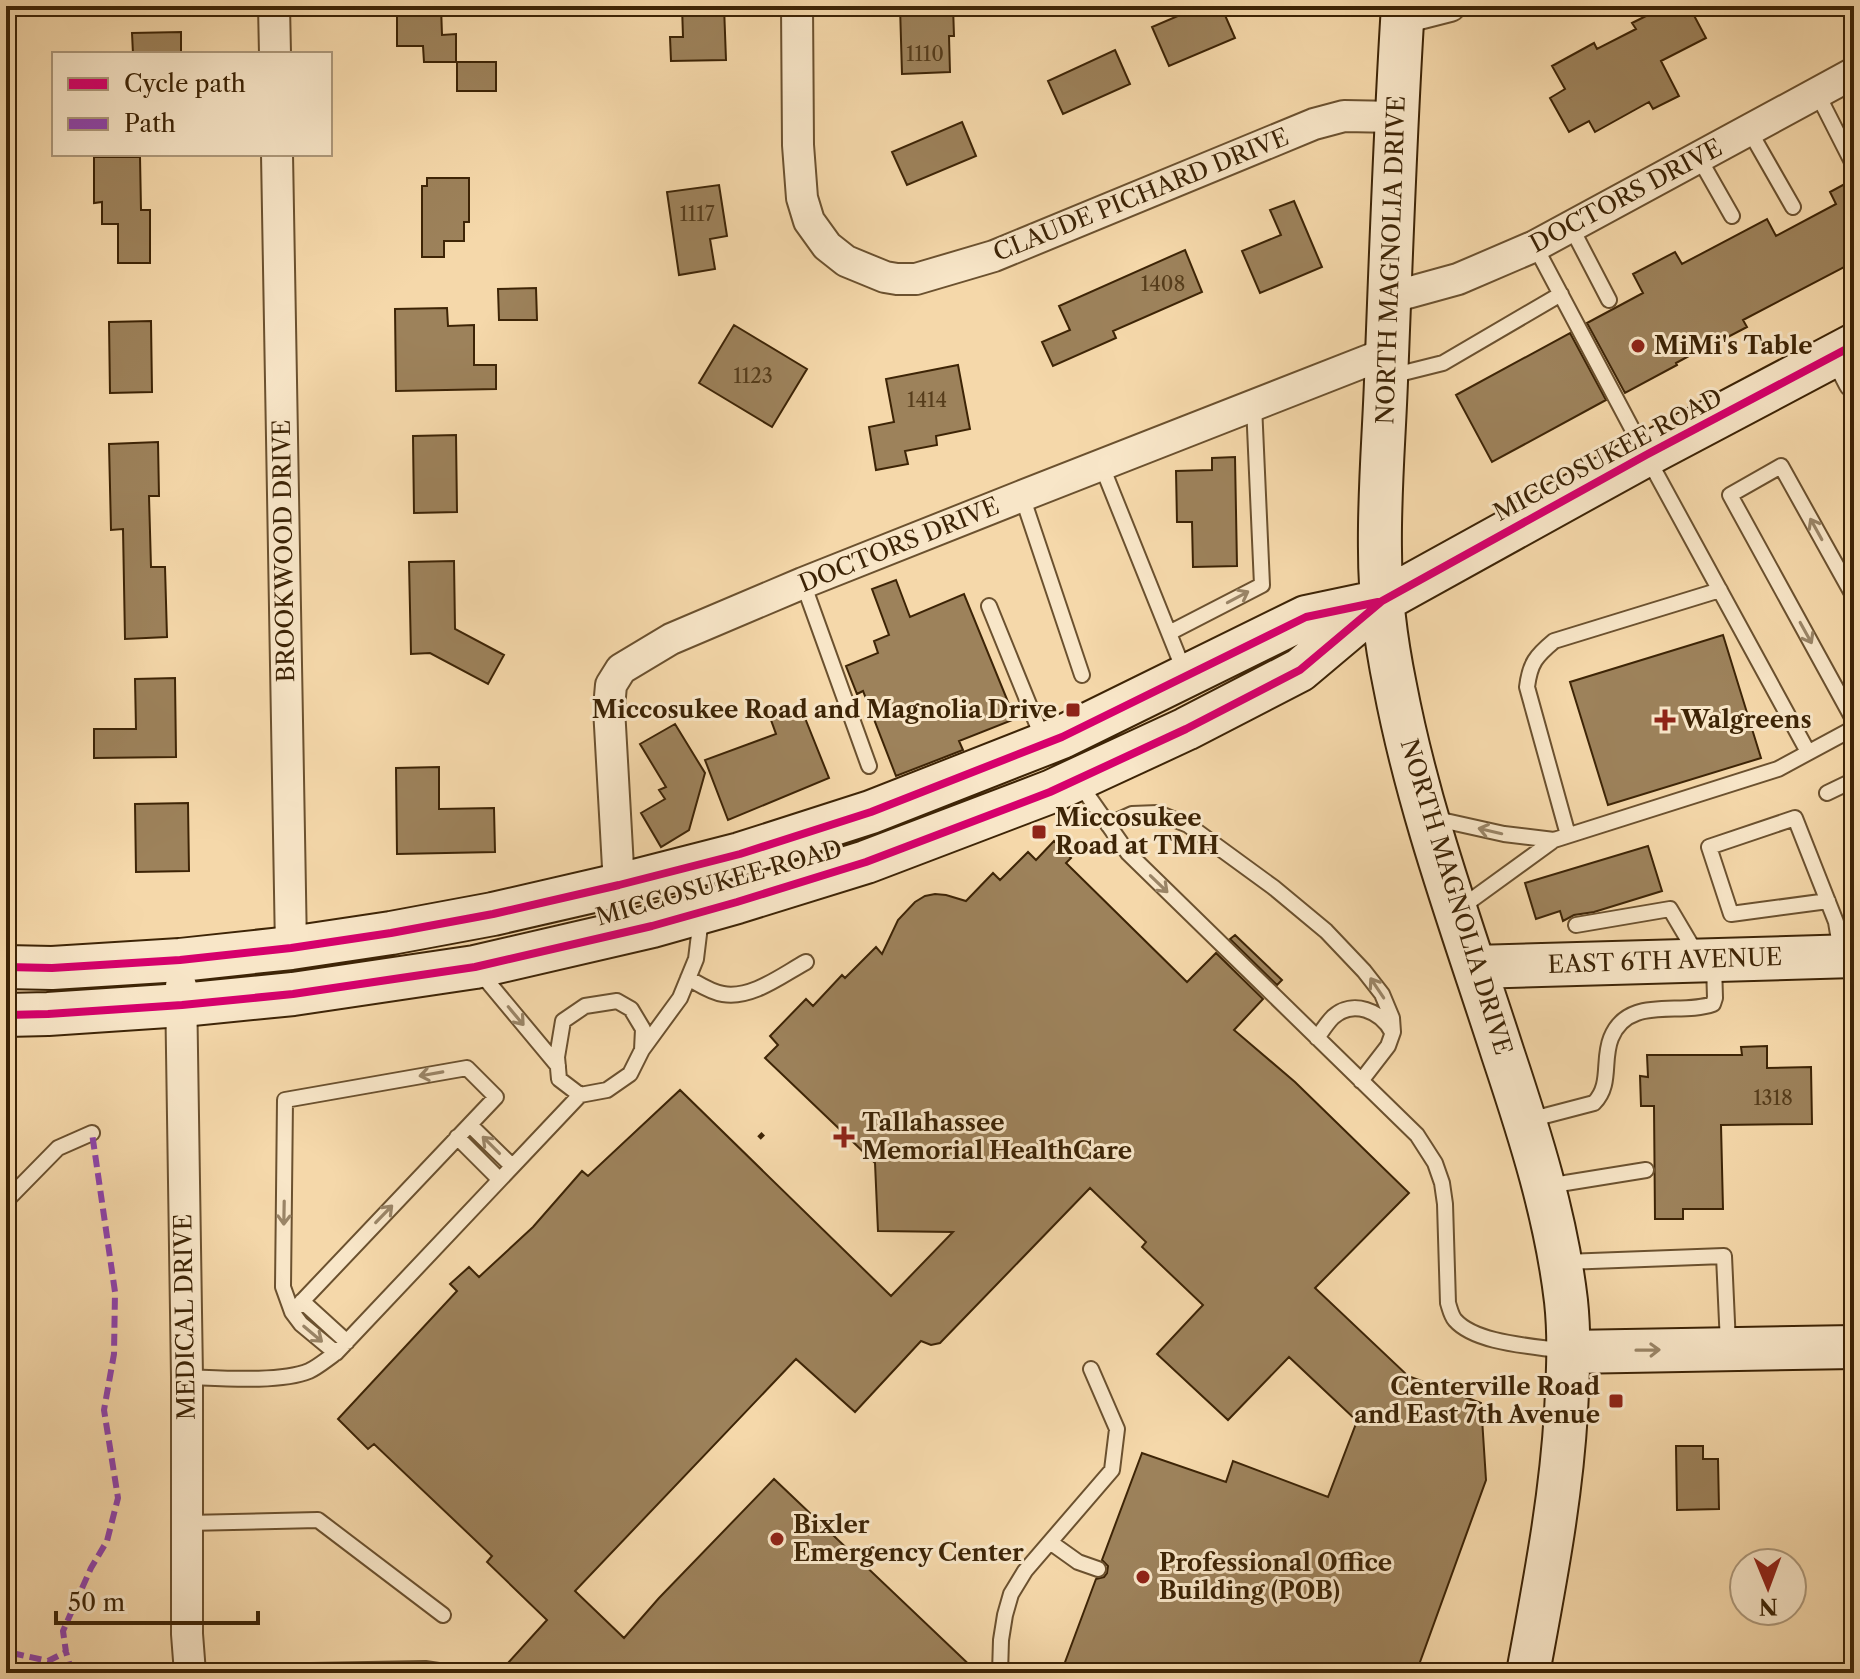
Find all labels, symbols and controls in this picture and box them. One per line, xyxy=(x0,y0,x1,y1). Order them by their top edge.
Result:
house number: 1110 xyxy=(906,42,944,66)
legend xyxy=(52,52,332,156)
text: Cycle path xyxy=(124,69,246,98)
street label: NORTH MAGNOLIA DRIVE xyxy=(1370,95,1411,425)
text: Path xyxy=(124,109,176,138)
street label: CLAUDE PICHARD DRIVE xyxy=(989,122,1293,267)
street label: DOCTORS DRIVE xyxy=(1525,133,1727,258)
house number: 1117 xyxy=(679,202,715,226)
house number: 1408 xyxy=(1141,272,1185,296)
place label: MiMi's Table xyxy=(1654,331,1813,360)
marker: MiMi's Table xyxy=(1629,337,1647,355)
house number: 1123 xyxy=(733,364,773,388)
street label: MICCOSUKEE ROAD xyxy=(1488,382,1727,527)
house number: 1414 xyxy=(907,388,947,412)
street label: BROOKWOOD DRIVE xyxy=(267,419,300,683)
street label: DOCTORS DRIVE xyxy=(794,491,1003,598)
one-way arrow xyxy=(1808,517,1823,541)
one-way arrow xyxy=(1225,589,1249,605)
one-way arrow xyxy=(1799,621,1814,645)
place label: Miccosukee Road and Magnolia Drive xyxy=(592,695,1057,724)
marker: Miccosukee Road and Magnolia Drive xyxy=(1064,701,1082,719)
place label: Walgreens xyxy=(1680,705,1812,734)
marker: Walgreens xyxy=(1656,711,1674,729)
street label: NORTH MAGNOLIA DRIVE xyxy=(1395,735,1518,1058)
place label: Miccosukee Road at TMH xyxy=(1055,803,1219,860)
marker: Miccosukee Road at TMH xyxy=(1030,823,1048,841)
one-way arrow xyxy=(1478,823,1504,838)
street label: MICCOSUKEE ROAD xyxy=(592,833,845,932)
one-way arrow xyxy=(1149,874,1168,893)
street label: EAST 6TH AVENUE xyxy=(1547,942,1783,979)
one-way arrow xyxy=(1369,978,1385,1000)
one-way arrow xyxy=(507,1005,525,1026)
one-way arrow xyxy=(418,1067,444,1082)
house number: 1318 xyxy=(1753,1086,1793,1110)
place label: Tallahassee Memorial HealthCare xyxy=(862,1108,1132,1165)
marker: Tallahassee Memorial HealthCare xyxy=(833,1126,855,1148)
one-way arrow xyxy=(481,1136,501,1155)
one-way arrow xyxy=(276,1199,292,1226)
one-way arrow xyxy=(375,1205,393,1225)
street label: MEDICAL DRIVE xyxy=(168,1214,201,1420)
one-way arrow xyxy=(302,1325,322,1343)
one-way arrow xyxy=(1634,1342,1661,1357)
place label: Centerville Road and East 7th Avenue xyxy=(1354,1372,1600,1429)
marker: Centerville Road and East 7th Avenue xyxy=(1607,1392,1625,1410)
place label: Bixler Emergency Center xyxy=(793,1510,1024,1567)
marker: Bixler Emergency Center xyxy=(768,1530,786,1548)
north arrow xyxy=(1728,1547,1808,1627)
place label: Professional Office Building (POB) xyxy=(1159,1548,1392,1605)
marker: Professional Office Building (POB) xyxy=(1134,1568,1152,1586)
scale bar xyxy=(56,1575,258,1625)
text: 50 m xyxy=(68,1588,125,1617)
text: N xyxy=(1759,1593,1778,1620)

